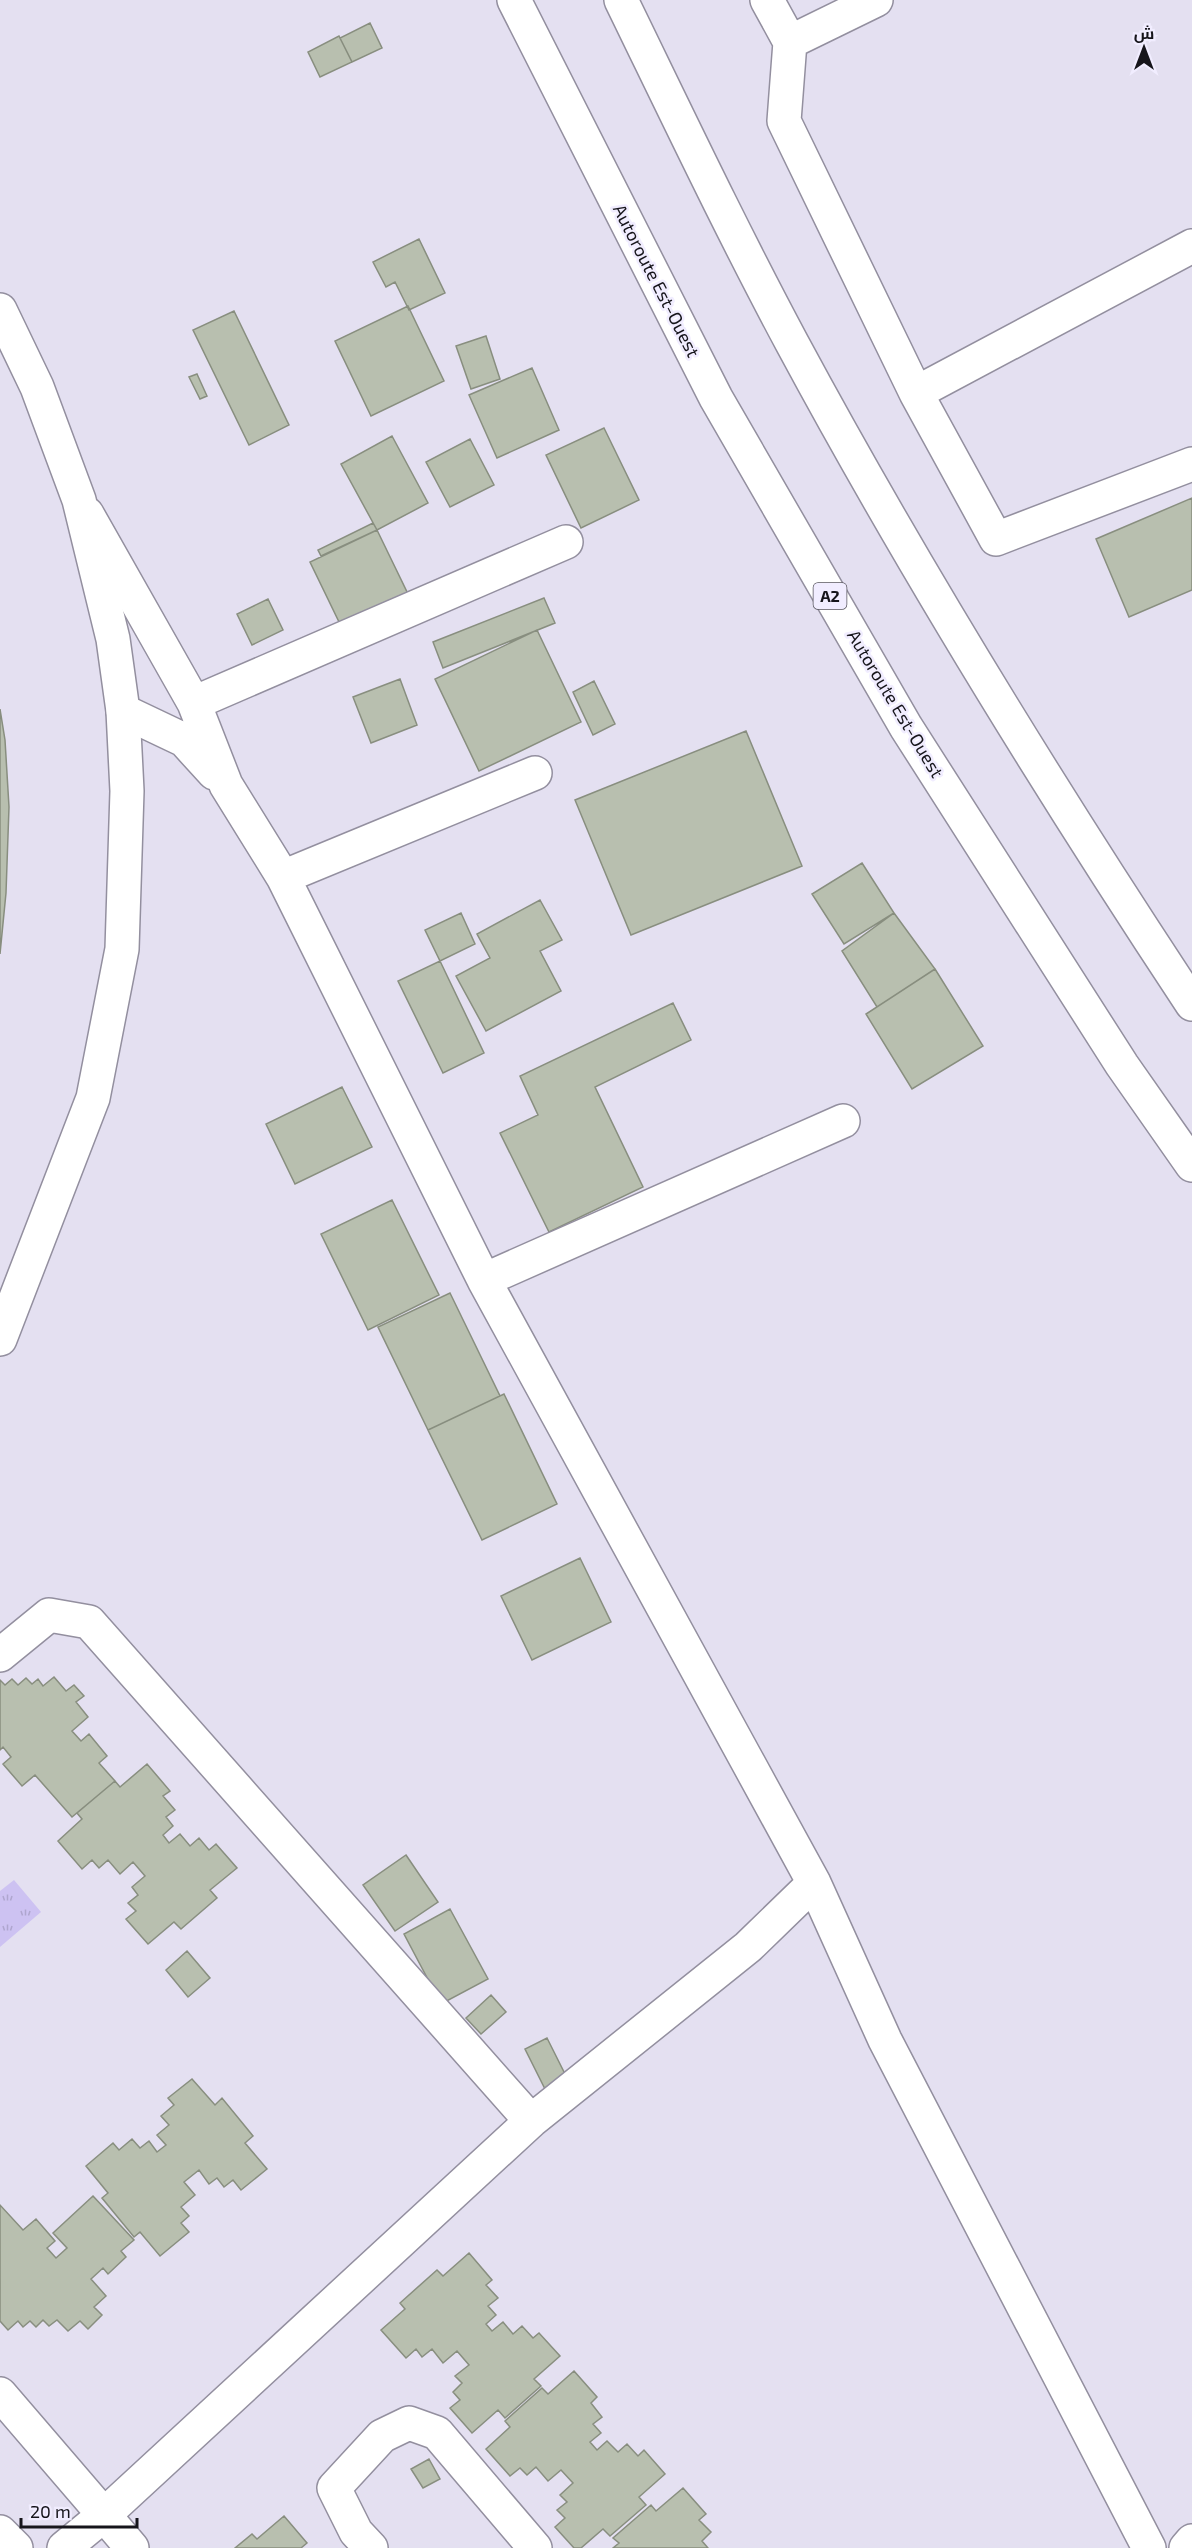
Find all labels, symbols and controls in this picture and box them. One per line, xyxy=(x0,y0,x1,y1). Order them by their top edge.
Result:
north arrow xyxy=(1114,18,1174,78)
text: ش xyxy=(1134,23,1154,43)
street label: Autoroute Est-Ouest xyxy=(609,200,705,361)
road number: A2 xyxy=(814,583,846,609)
street label: Autoroute Est-Ouest xyxy=(843,626,949,782)
scale bar xyxy=(21,2491,136,2529)
text: 20 m xyxy=(30,2500,71,2522)

